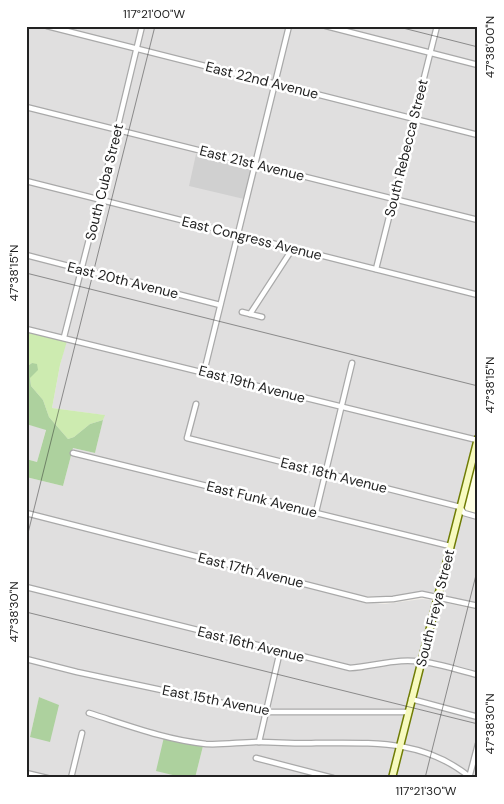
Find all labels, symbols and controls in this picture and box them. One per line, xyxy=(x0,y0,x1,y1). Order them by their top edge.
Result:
text: 117°21'00"W xyxy=(123,6,185,22)
text: 47°38'00"N xyxy=(482,16,498,78)
street label: East 22nd Avenue xyxy=(204,57,320,103)
street label: South Rebecca Street xyxy=(380,77,432,219)
street label: South Cuba Street xyxy=(81,122,127,242)
street label: East 21st Avenue xyxy=(198,141,306,185)
street label: East Congress Avenue xyxy=(180,212,324,264)
text: 47°38'15"N xyxy=(6,245,22,301)
street label: East 20th Avenue xyxy=(66,258,180,303)
text: 47°38'15"N xyxy=(482,357,498,413)
street label: East 19th Avenue xyxy=(197,361,307,407)
street label: East 18th Avenue xyxy=(279,453,389,497)
street label: East Funk Avenue xyxy=(205,477,319,521)
street label: East 17th Avenue xyxy=(196,548,306,592)
street label: South Freya Street xyxy=(412,548,458,668)
text: 47°38'30"N xyxy=(6,581,22,643)
street label: East 16th Avenue xyxy=(196,622,306,666)
street label: East 15th Avenue xyxy=(161,681,271,719)
text: 47°38'30"N xyxy=(482,693,498,755)
text: 117°21'30"W xyxy=(396,783,457,799)

